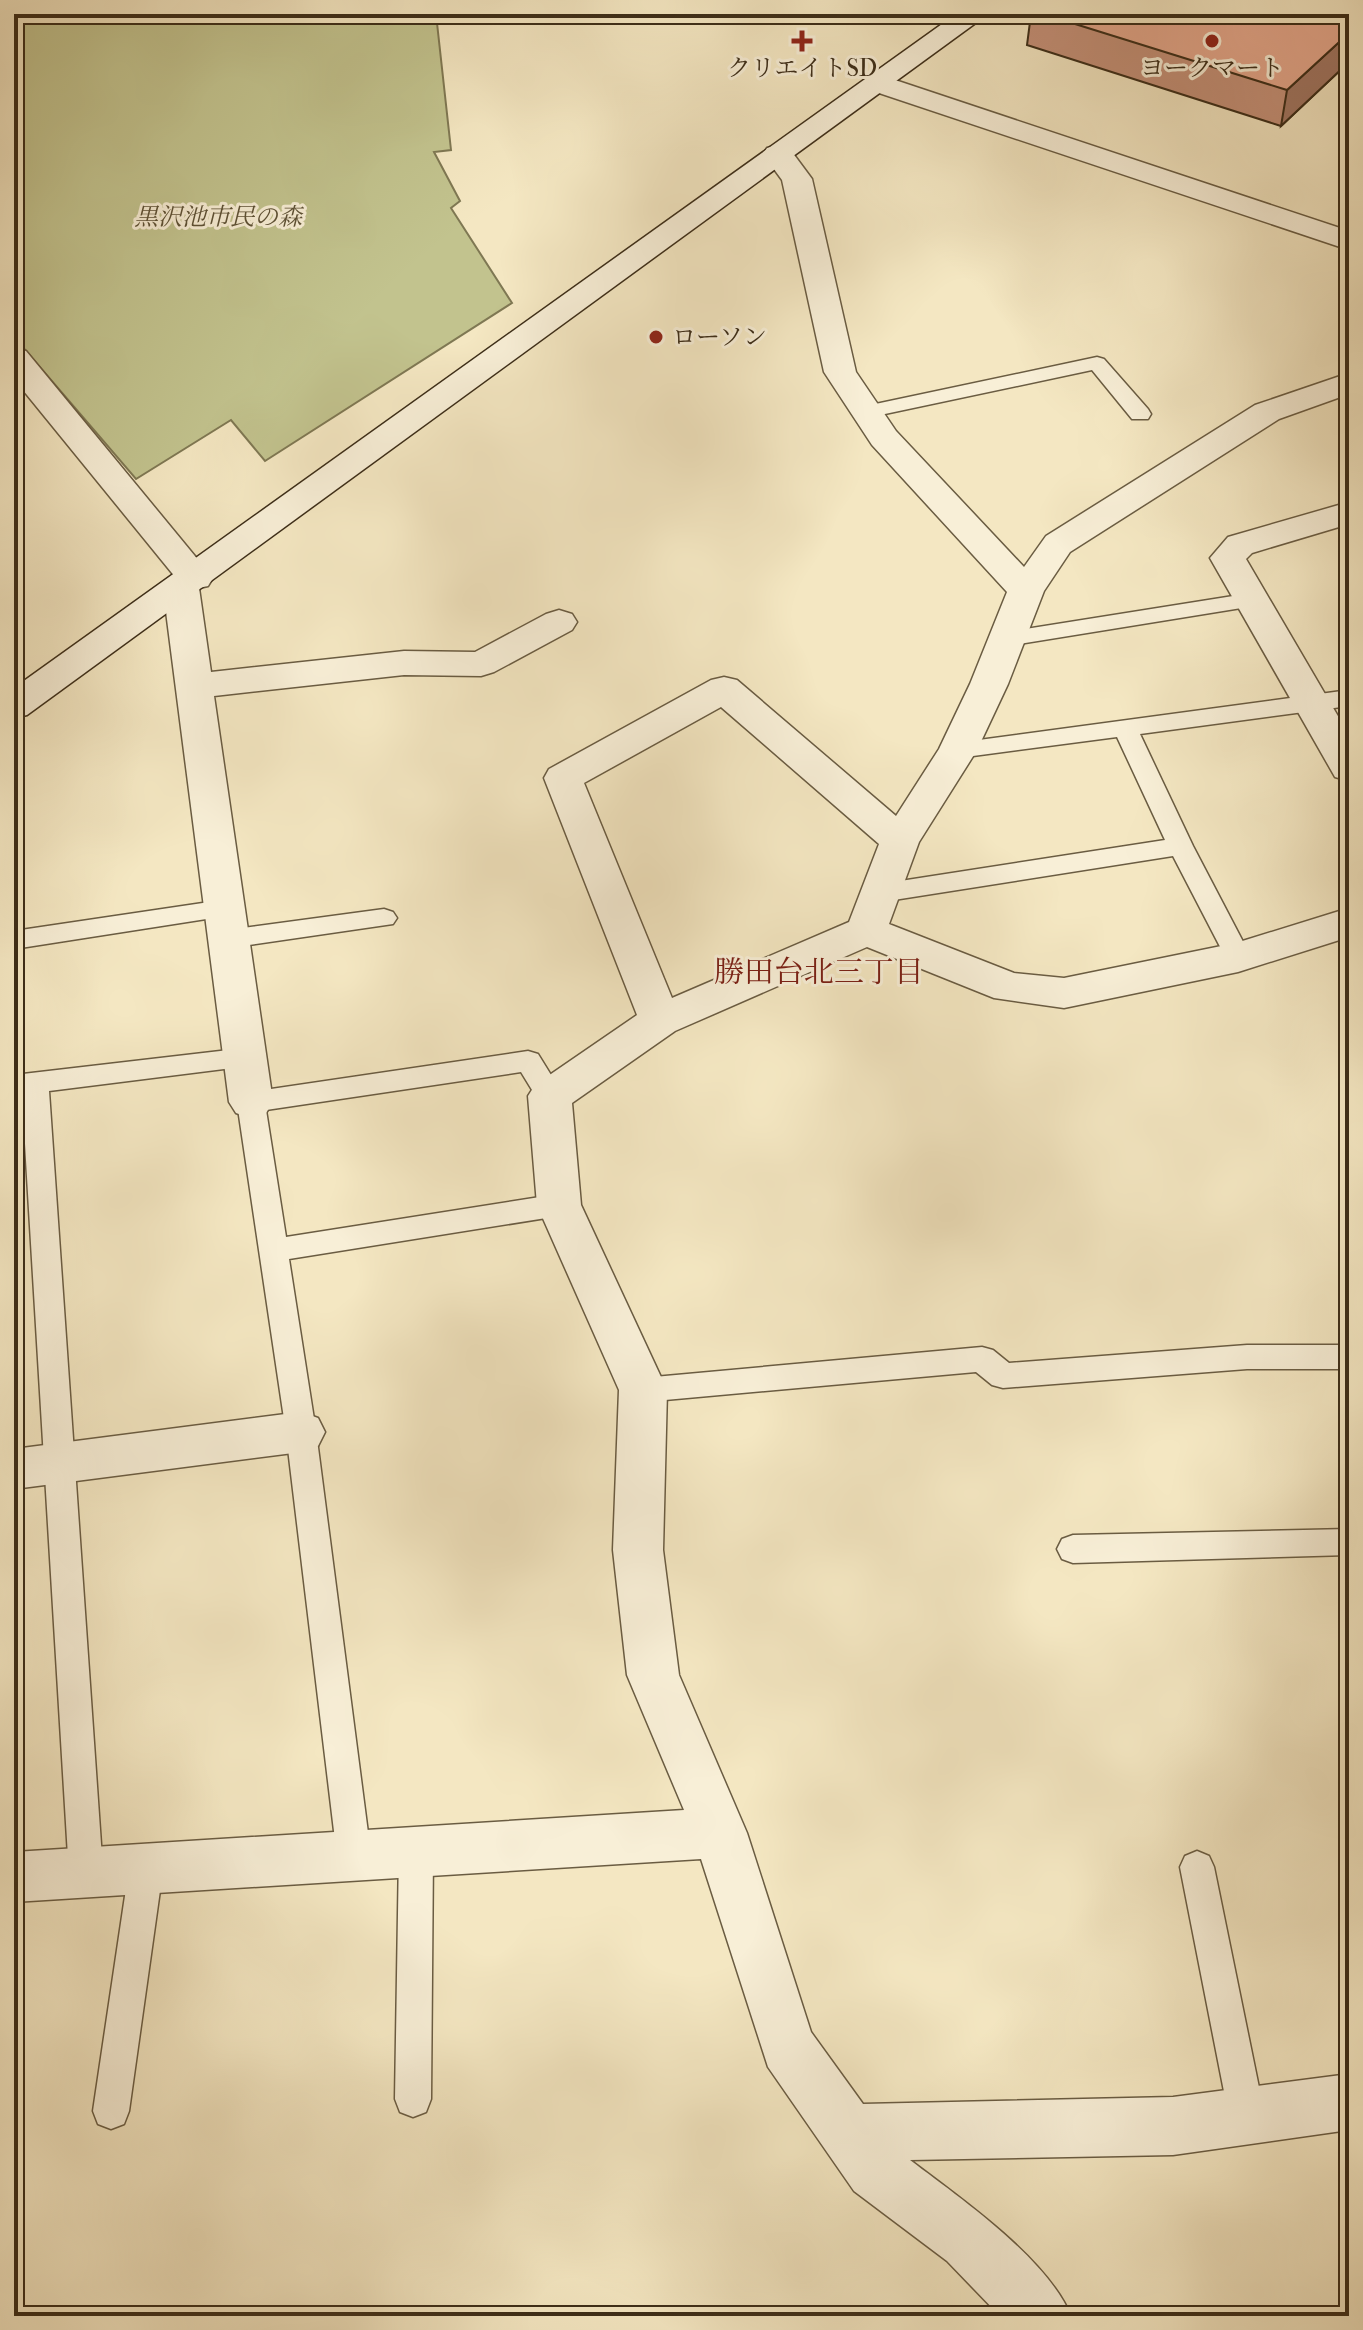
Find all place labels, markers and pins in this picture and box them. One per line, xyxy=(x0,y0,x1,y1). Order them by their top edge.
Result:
marker: クリエイトSD xyxy=(793,32,811,50)
marker: ヨークマート xyxy=(1203,32,1221,50)
place label: クリエイトSD xyxy=(727,54,877,82)
place label: ヨークマート xyxy=(1140,54,1284,82)
place label: ローソン xyxy=(672,323,767,351)
marker: ローソン xyxy=(647,328,665,346)

